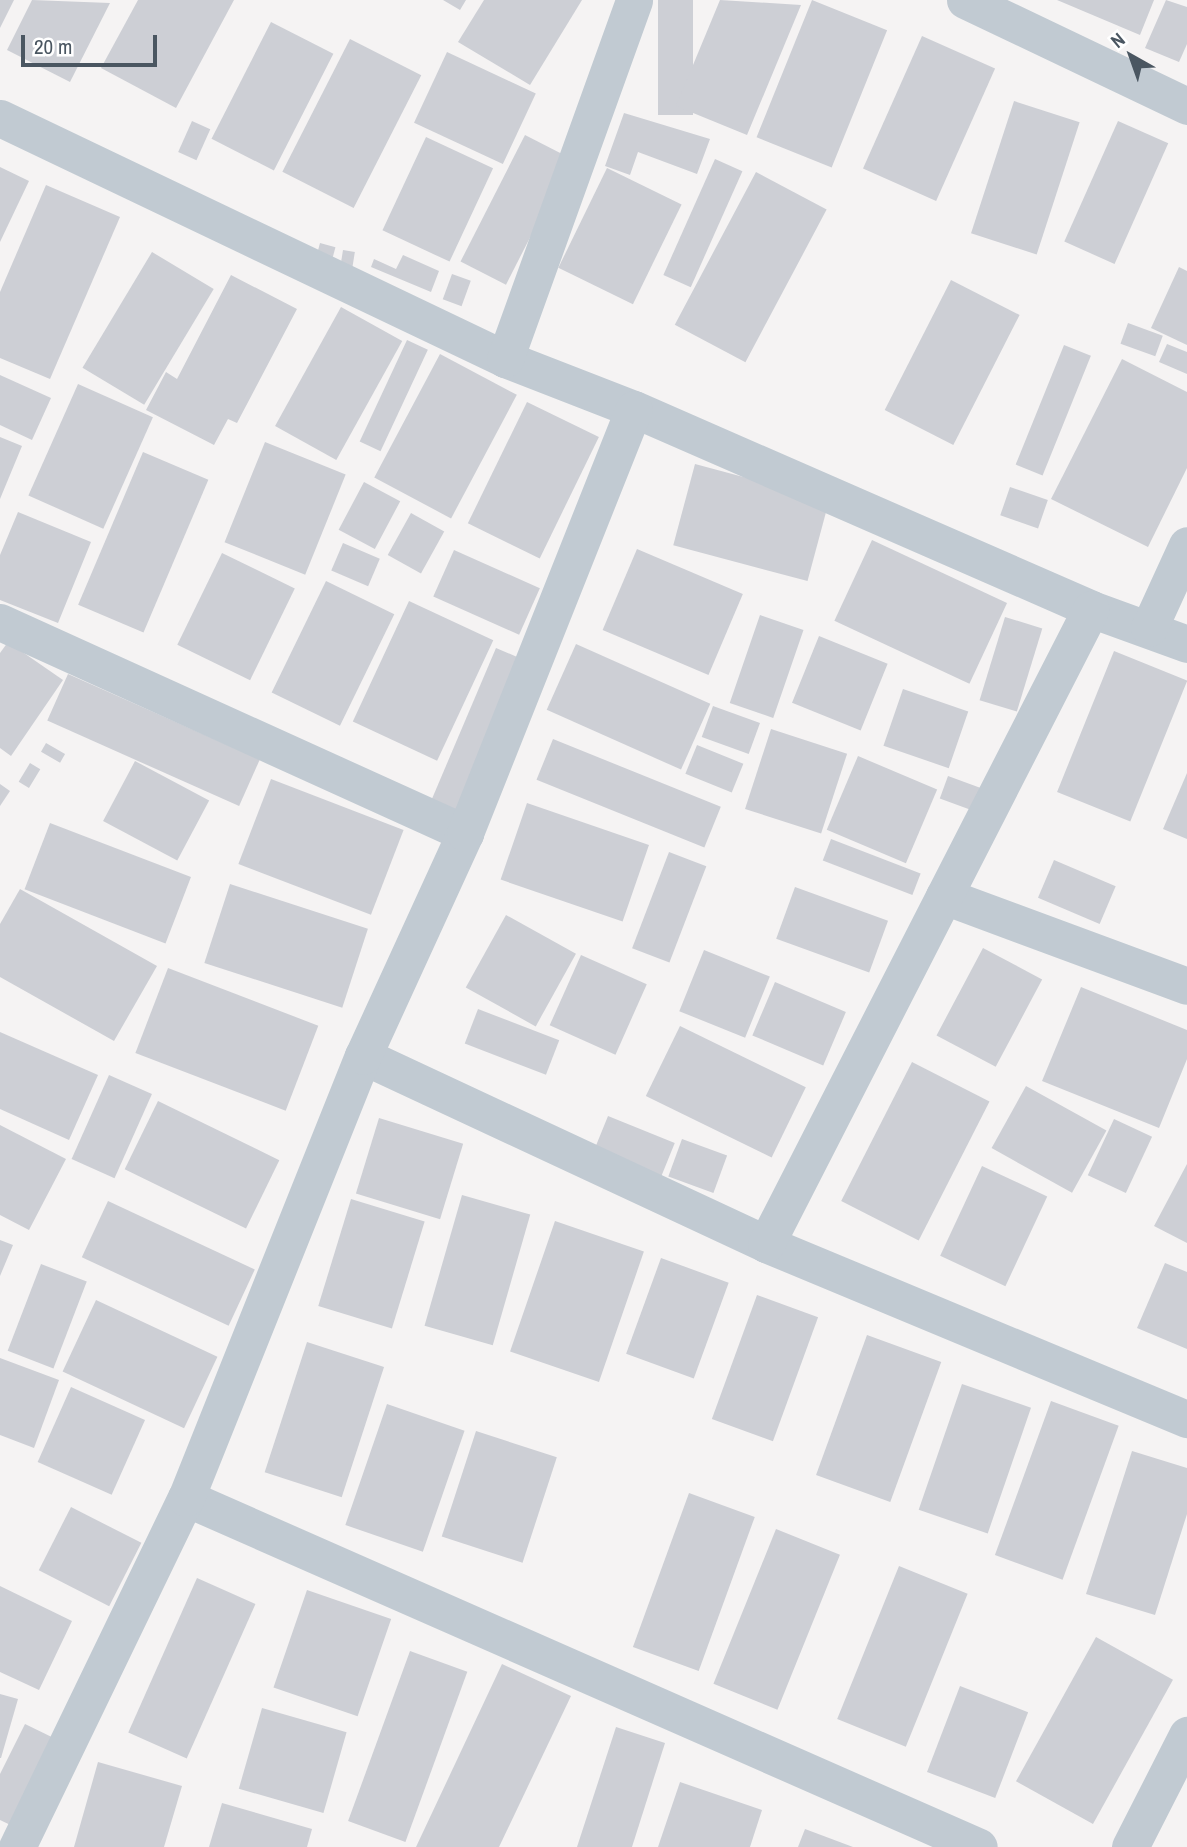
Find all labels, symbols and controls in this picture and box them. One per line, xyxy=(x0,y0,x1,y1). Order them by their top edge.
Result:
scale bar xyxy=(24,21,161,65)
north arrow xyxy=(1096,21,1166,91)
text: N xyxy=(1105,26,1130,53)
text: 20 m xyxy=(34,32,72,61)

